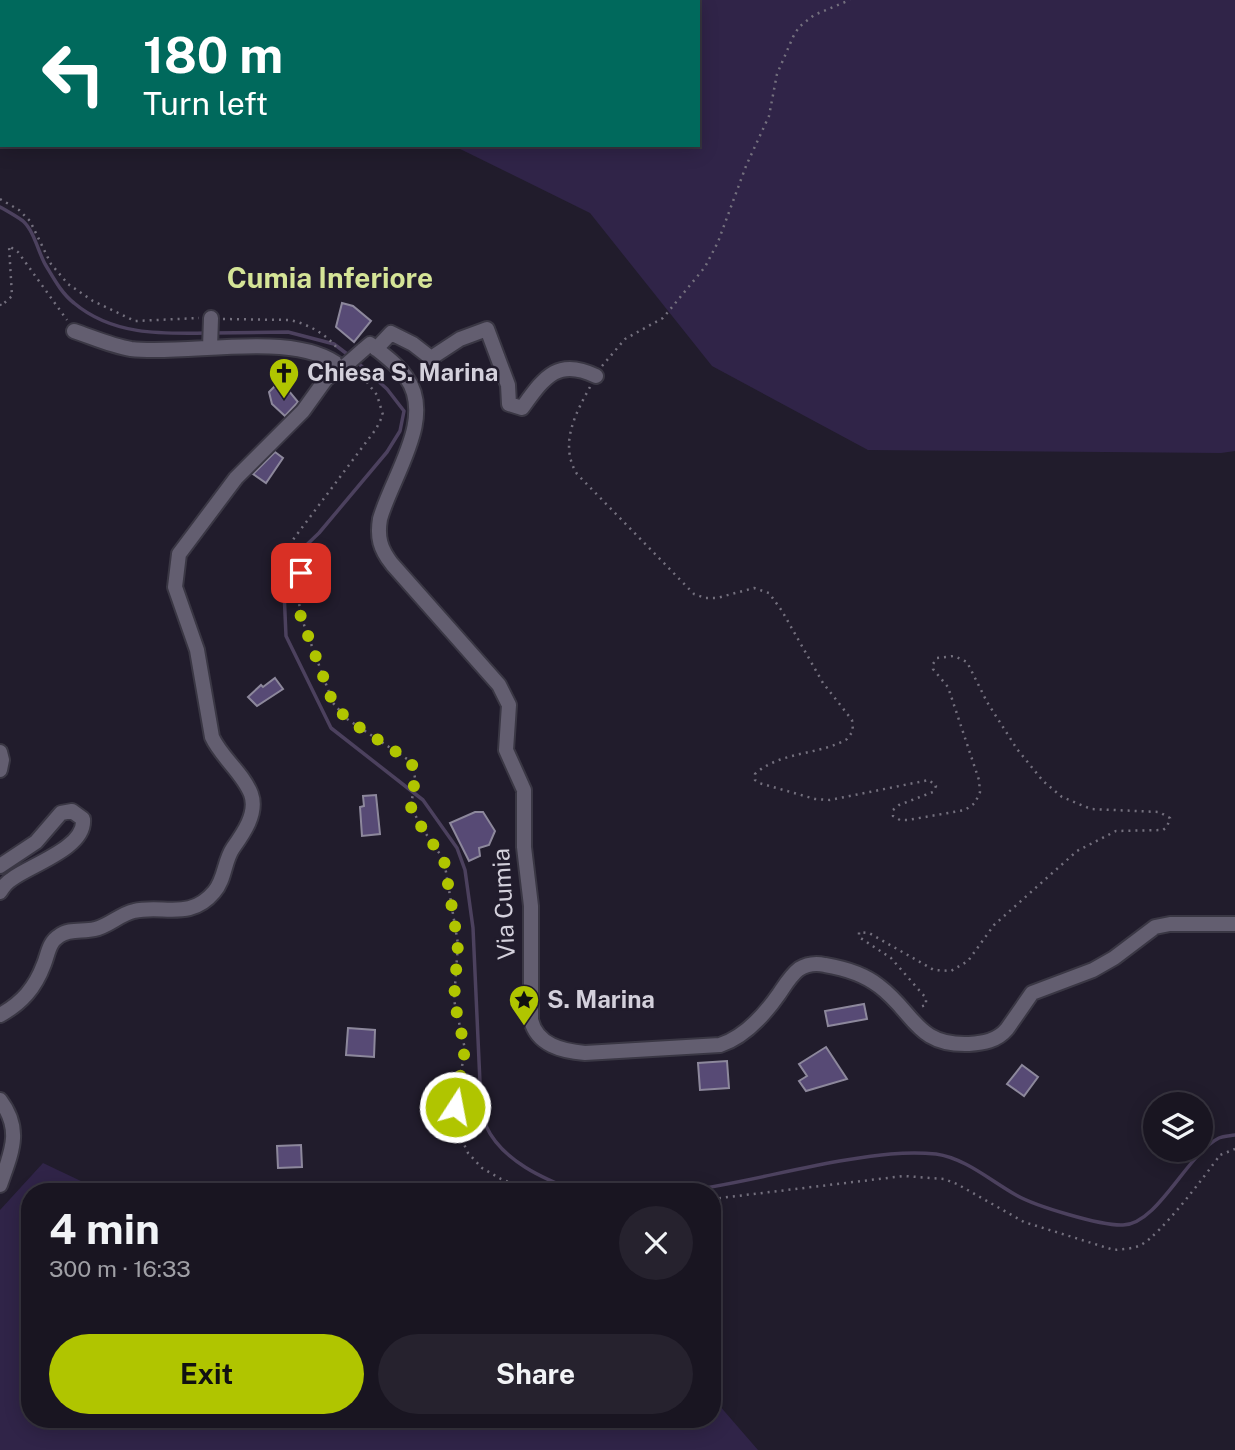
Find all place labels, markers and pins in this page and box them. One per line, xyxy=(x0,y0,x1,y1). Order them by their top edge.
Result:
church icon: Chiesa S. Marina xyxy=(267,356,301,400)
place label: Chiesa S. Marina xyxy=(307,358,498,386)
pin xyxy=(271,543,331,603)
place icon: S. Marina xyxy=(507,983,541,1027)
place label: S. Marina xyxy=(547,985,655,1013)

